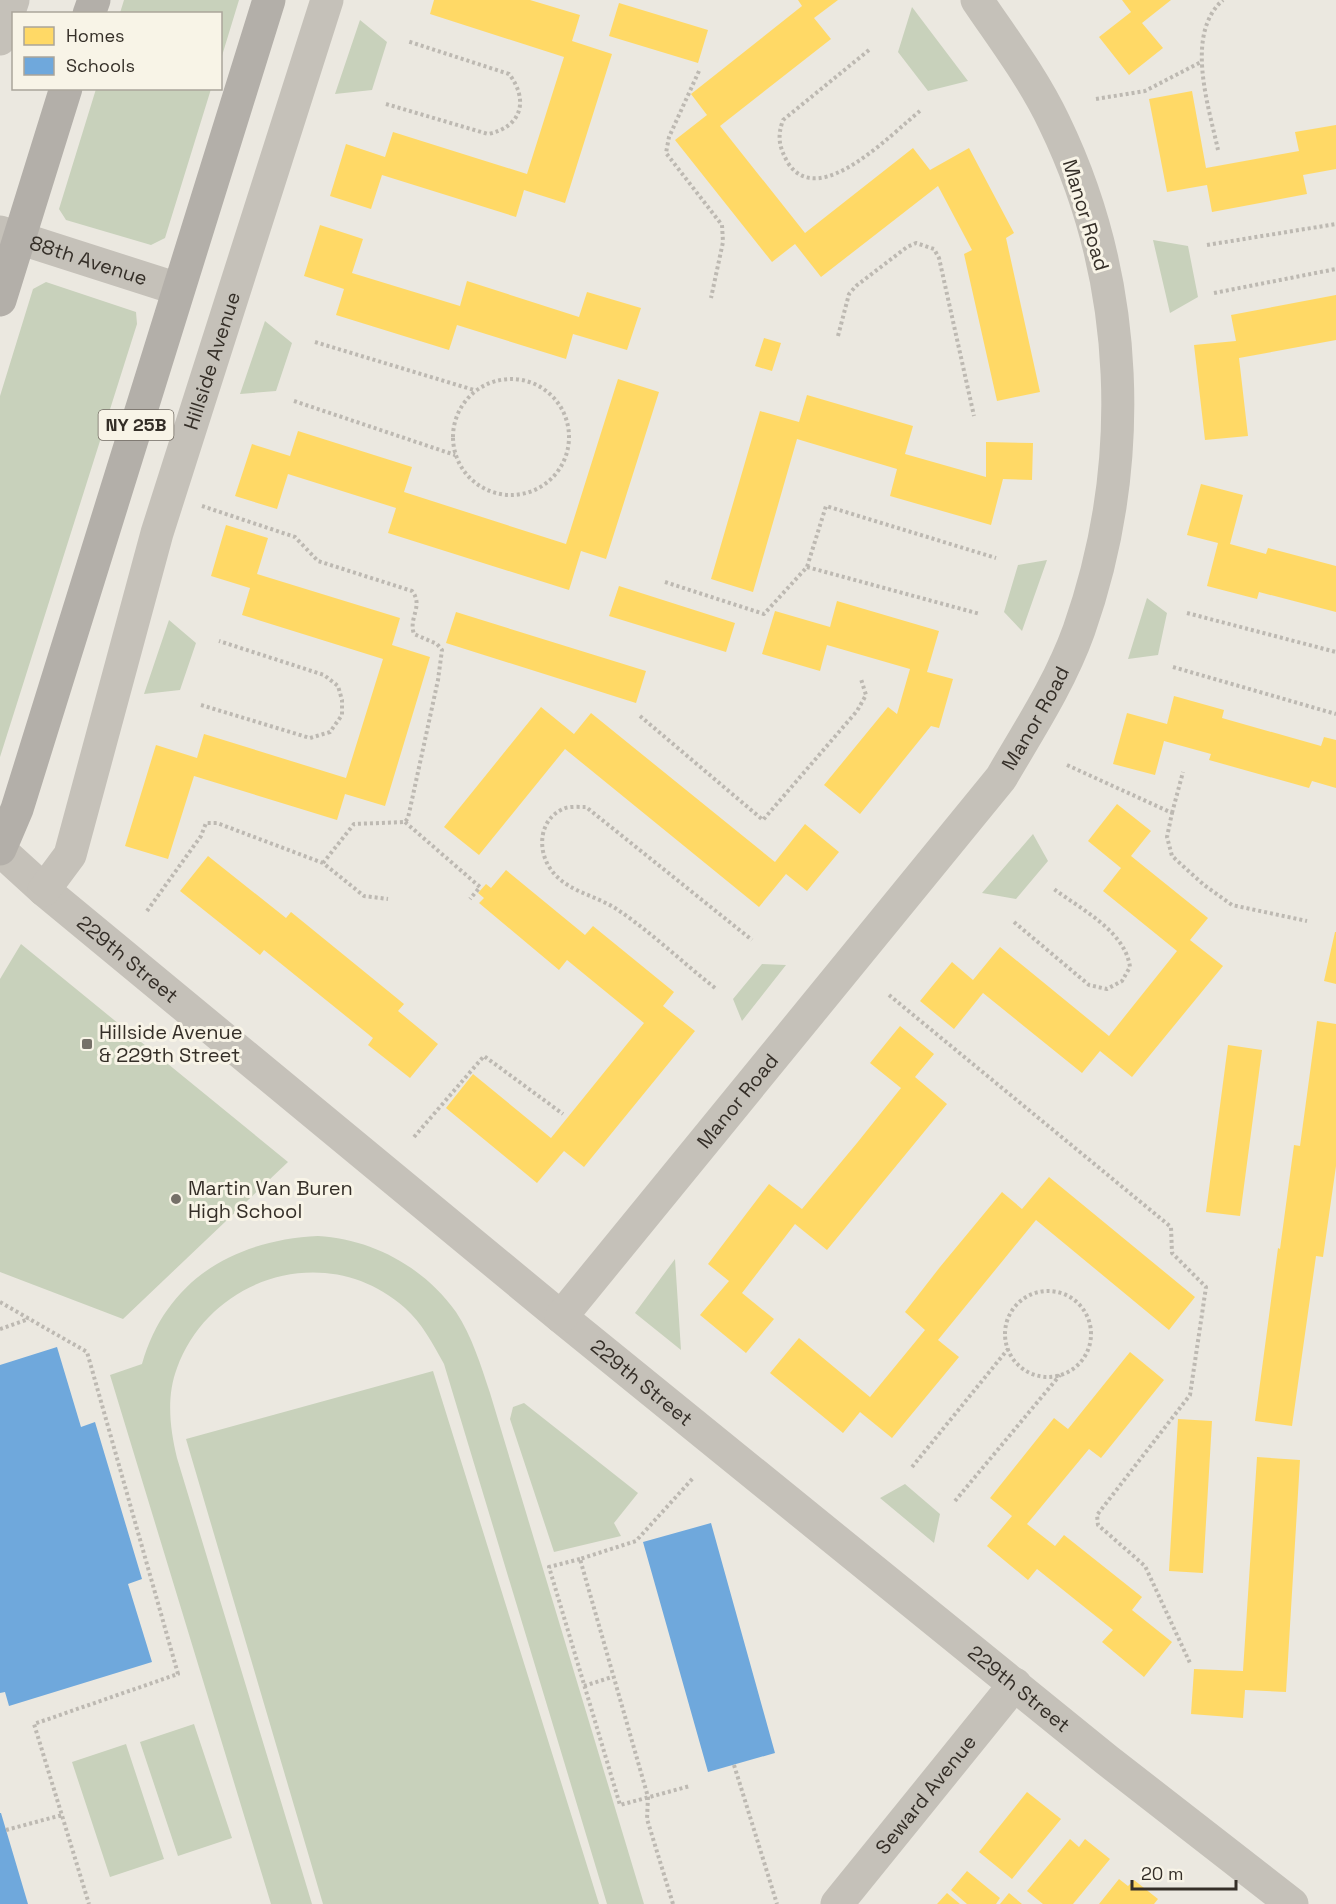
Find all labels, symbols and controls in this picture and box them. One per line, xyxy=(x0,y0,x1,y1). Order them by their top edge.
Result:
legend xyxy=(12,12,222,90)
text: Homes xyxy=(66,24,125,47)
text: Schools xyxy=(66,54,135,77)
street label: Manor Road xyxy=(1057,156,1115,274)
street label: 88th Avenue xyxy=(27,229,151,291)
street label: Hillside Avenue xyxy=(178,288,246,433)
road number: NY 25B xyxy=(98,410,174,440)
street label: Manor Road xyxy=(996,662,1075,775)
street label: 229th Street xyxy=(72,910,184,1009)
place label: Hillside Avenue & 229th Street xyxy=(99,1019,243,1068)
marker: Hillside Avenue & 229th Street xyxy=(80,1037,94,1051)
street label: Manor Road xyxy=(691,1048,784,1154)
place label: Martin Van Buren High School xyxy=(188,1175,353,1224)
marker: Martin Van Buren High School xyxy=(169,1192,183,1206)
street label: 229th Street xyxy=(585,1333,698,1432)
street label: 229th Street xyxy=(963,1640,1076,1738)
street label: Seward Avenue xyxy=(869,1729,982,1860)
scale bar xyxy=(1132,1853,1236,1891)
text: 20 m xyxy=(1141,1862,1184,1885)

